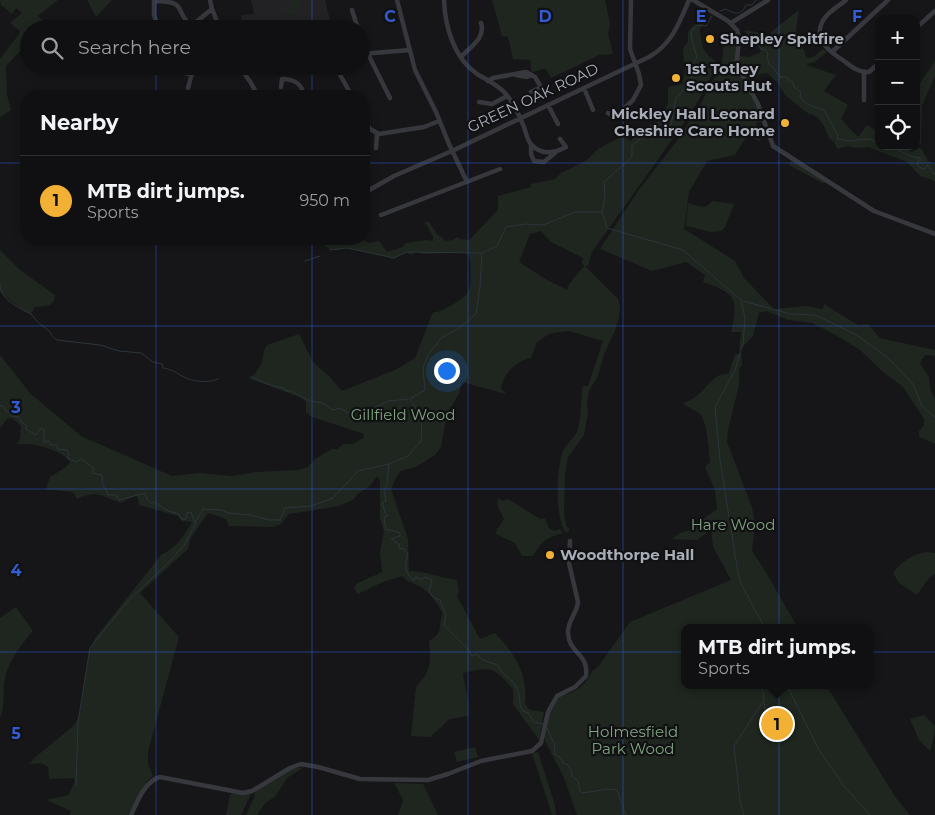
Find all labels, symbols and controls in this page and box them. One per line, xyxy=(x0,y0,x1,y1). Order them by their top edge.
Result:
text: C xyxy=(384,7,396,26)
text: D xyxy=(538,7,552,26)
text: E xyxy=(696,7,706,26)
text: F xyxy=(852,7,862,26)
map controls xyxy=(875,15,920,150)
button: + xyxy=(875,15,920,60)
search box xyxy=(20,20,370,75)
place label: Shepley Spitfire xyxy=(720,29,844,48)
marker: Shepley Spitfire xyxy=(704,33,716,45)
icon: search xyxy=(38,34,66,62)
text: Search here xyxy=(78,36,191,59)
street label: GREEN OAK ROAD xyxy=(464,59,602,136)
place label: 1st Totley Scouts Hut xyxy=(686,59,773,95)
button: − xyxy=(875,60,920,105)
marker: 1st Totley Scouts Hut xyxy=(670,72,682,84)
place label: Mickley Hall Leonard Cheshire Care Home xyxy=(611,104,775,140)
button: locate xyxy=(875,105,920,150)
text: Nearby xyxy=(40,110,119,135)
marker: Mickley Hall Leonard Cheshire Care Home xyxy=(779,117,791,129)
text: MTB dirt jumps. xyxy=(87,180,245,203)
text: 1 xyxy=(53,191,59,210)
text: 950 m xyxy=(299,191,350,210)
text: Sports xyxy=(87,203,139,222)
your location xyxy=(434,358,460,384)
text: 3 xyxy=(10,398,21,417)
park label: Gillfield Wood xyxy=(351,405,455,424)
park label: Hare Wood xyxy=(691,515,775,534)
place label: Woodthorpe Hall xyxy=(560,545,694,564)
marker: Woodthorpe Hall xyxy=(544,549,556,561)
text: 4 xyxy=(10,561,22,580)
popup xyxy=(681,624,873,689)
text: MTB dirt jumps. xyxy=(698,636,856,659)
text: Sports xyxy=(698,659,750,678)
pin: 1 xyxy=(761,705,793,743)
park label: Holmesfield Park Wood xyxy=(588,722,678,758)
text: 5 xyxy=(11,724,21,743)

